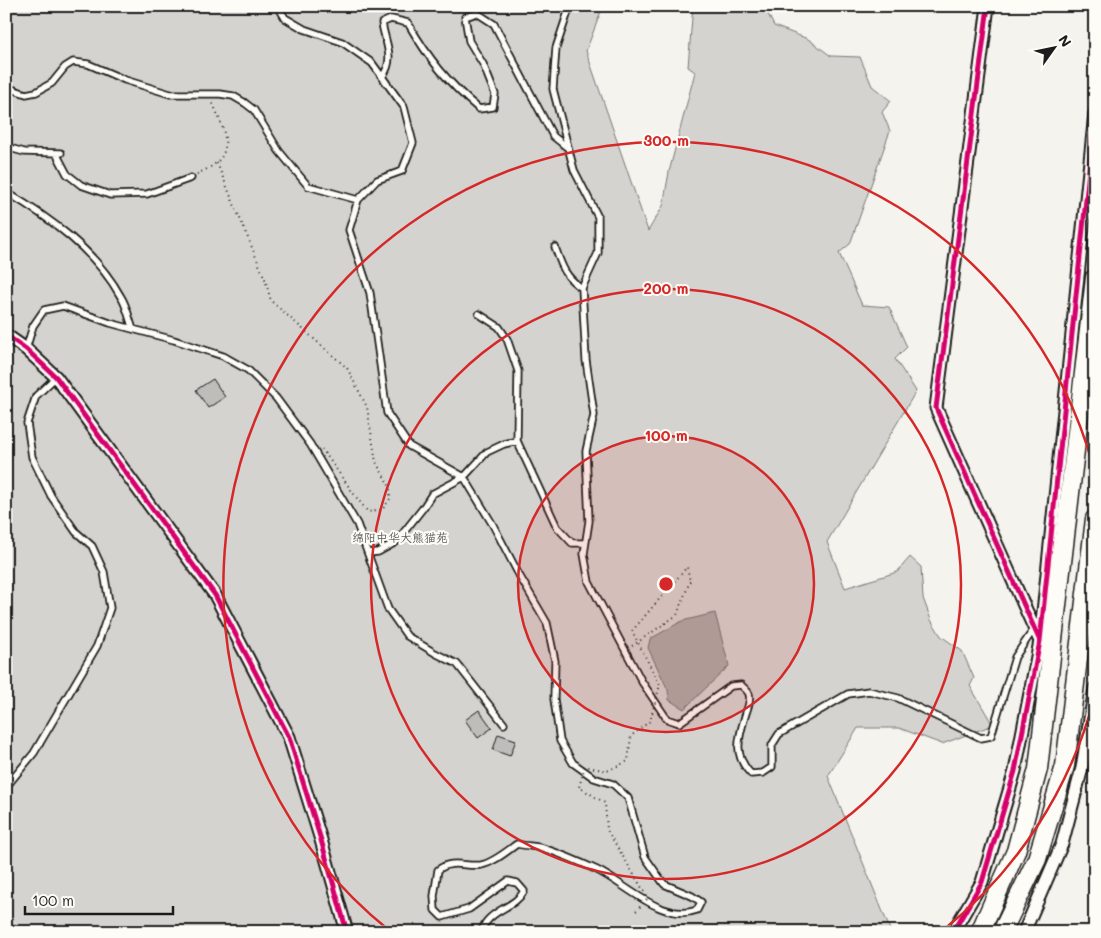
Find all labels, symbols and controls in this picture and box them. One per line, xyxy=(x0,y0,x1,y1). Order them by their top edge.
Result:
north arrow xyxy=(1028,22,1078,72)
text: N xyxy=(1054,31,1076,50)
text: 300 m xyxy=(643,130,689,150)
text: 200 m xyxy=(644,278,689,298)
text: 100 m xyxy=(644,425,688,445)
park label: 绵阳中华大熊猫苑 xyxy=(352,529,448,545)
centre of rings xyxy=(657,575,675,593)
scale bar xyxy=(25,883,172,915)
text: 100 m xyxy=(32,890,74,910)

